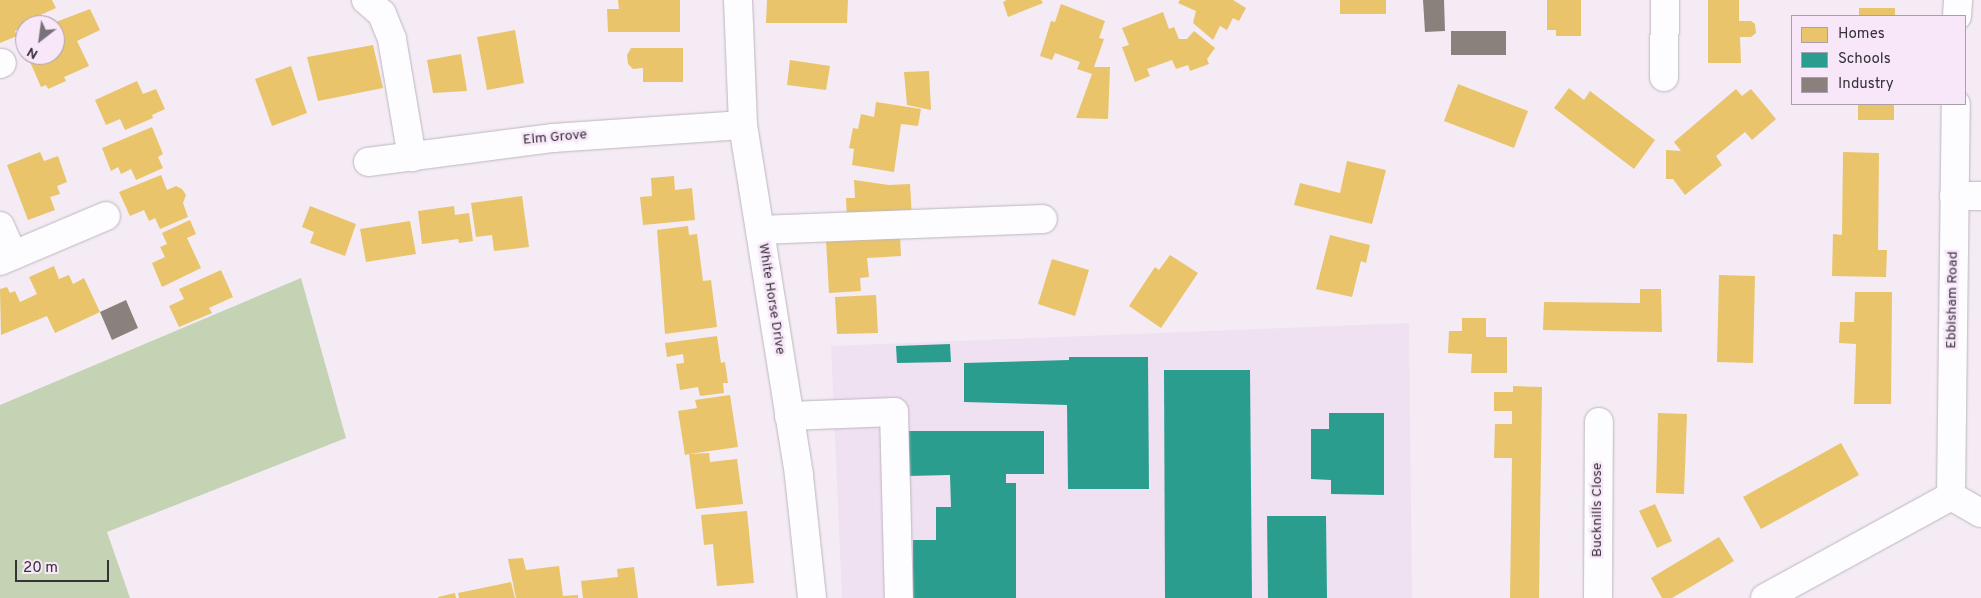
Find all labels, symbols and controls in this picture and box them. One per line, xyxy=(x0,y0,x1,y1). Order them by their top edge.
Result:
north arrow xyxy=(15,15,65,65)
legend xyxy=(1791,15,1966,105)
text: Homes xyxy=(1838,25,1885,44)
text: N xyxy=(24,43,41,62)
text: Schools xyxy=(1838,50,1891,69)
text: Industry xyxy=(1838,75,1894,94)
street label: Elm Grove xyxy=(522,127,588,149)
street label: White Horse Drive xyxy=(754,242,788,356)
street label: Ebbisham Road xyxy=(1944,251,1962,349)
street label: Bucknills Close xyxy=(1590,463,1606,557)
scale bar xyxy=(18,550,111,582)
text: 20 m xyxy=(23,559,58,578)

